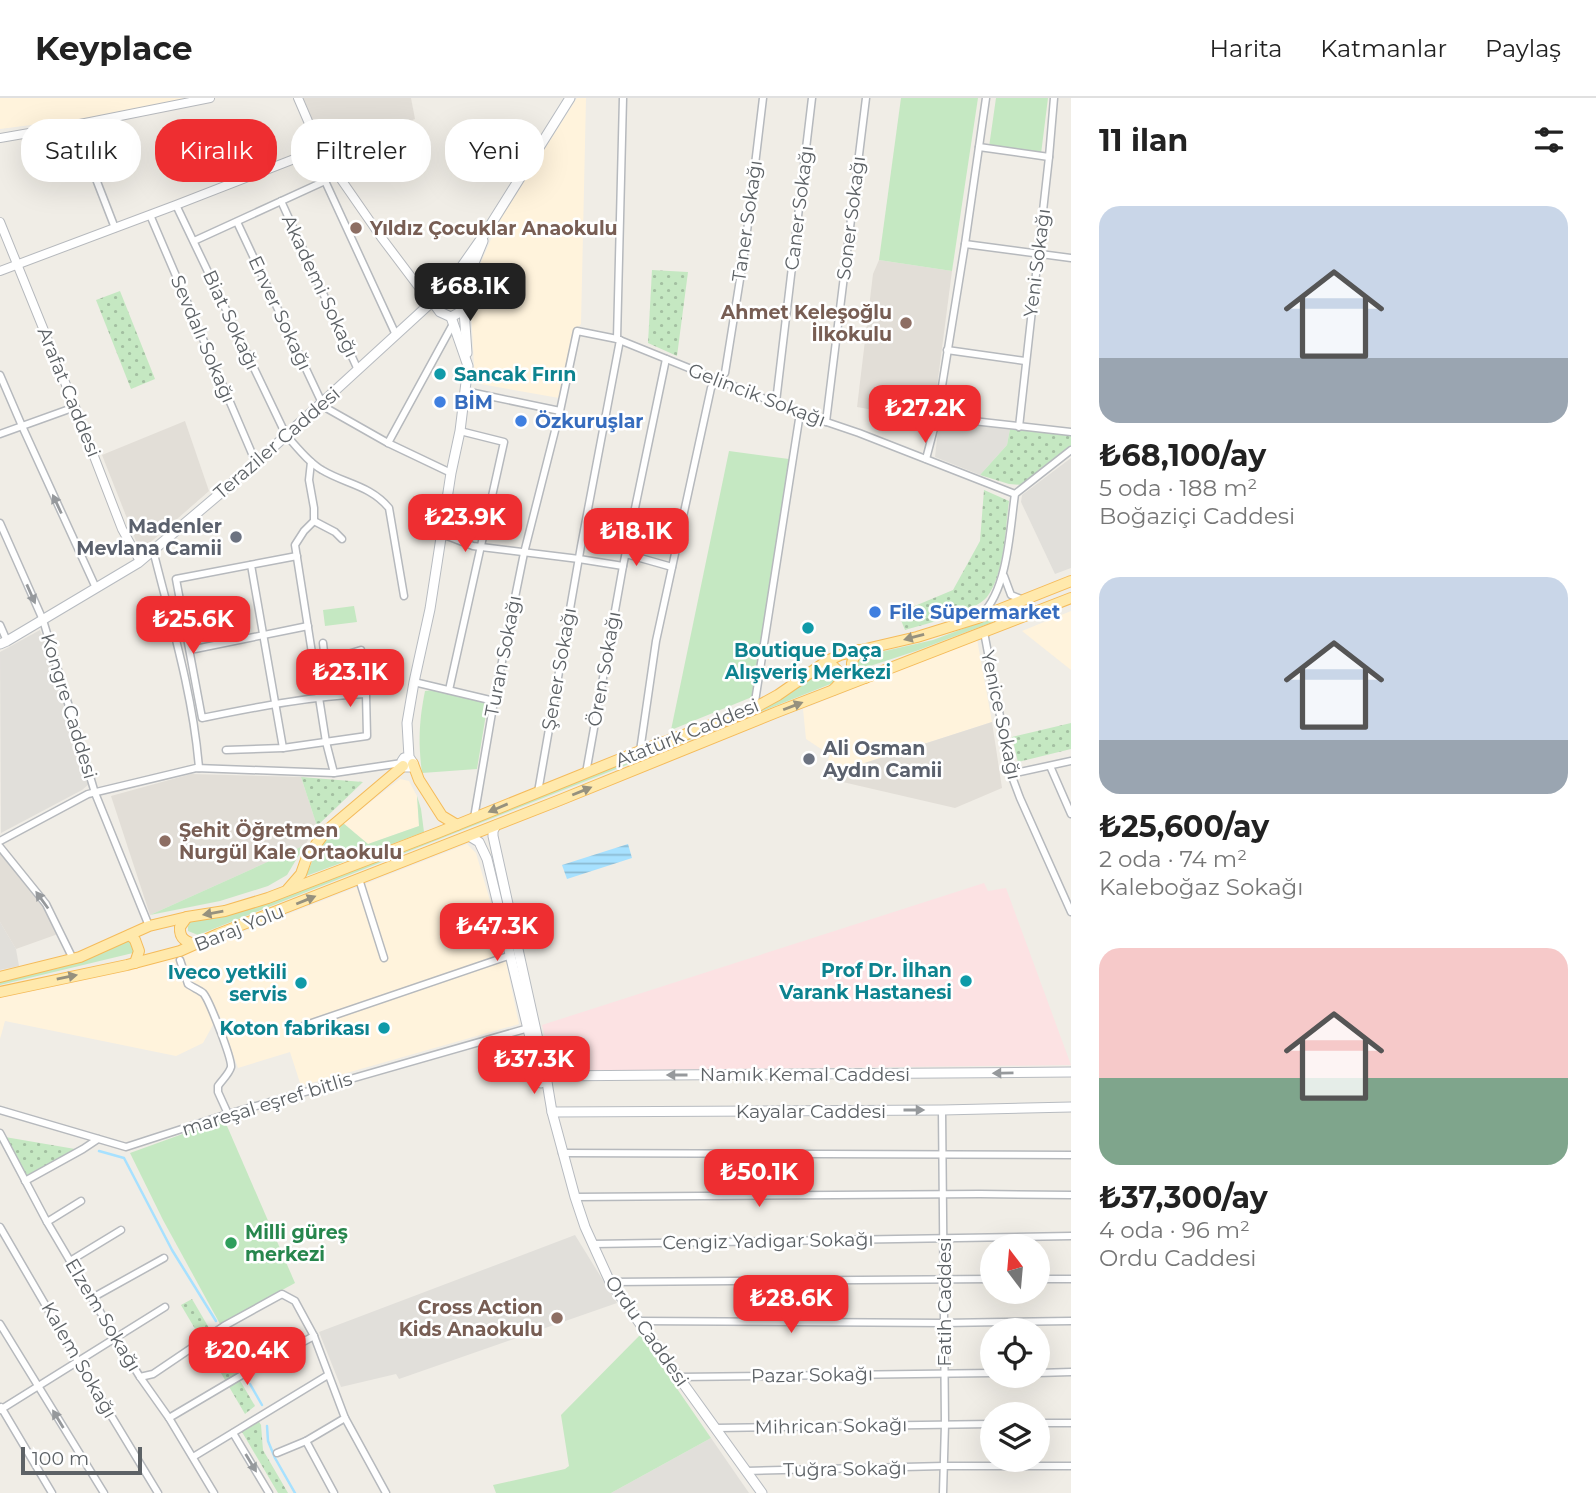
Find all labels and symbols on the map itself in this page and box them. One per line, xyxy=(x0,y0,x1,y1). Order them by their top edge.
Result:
street label: Caner Sokağı xyxy=(780,144,818,272)
street label: Soner Sokağı xyxy=(832,155,870,281)
street label: Taner Sokağı xyxy=(727,159,767,283)
street label: Yeni Sokağı xyxy=(1019,207,1055,319)
street label: Akademi Sokağı xyxy=(277,211,363,361)
place label: Yıldız Çocuklar Anaokulu xyxy=(369,217,618,240)
marker: Yıldız Çocuklar Anaokulu xyxy=(348,220,364,236)
street label: Enver Sokağı xyxy=(243,252,317,374)
pin: ₺68.1K xyxy=(413,264,527,323)
street label: Biat Sokağı xyxy=(198,266,264,374)
street label: Sevdalı Sokağı xyxy=(166,272,240,406)
place label: Ahmet Keleşoğlu İlkokulu xyxy=(720,301,892,346)
marker: Ahmet Keleşoğlu İlkokulu xyxy=(898,315,914,331)
street label: Arafat Caddesi xyxy=(32,324,106,460)
street label: Gelincik Sokağı xyxy=(685,358,829,432)
place label: Sancak Fırın xyxy=(454,363,576,386)
marker: Sancak Fırın xyxy=(432,366,448,382)
street label: Teraziler Caddesi xyxy=(209,382,345,504)
pin: ₺27.2K xyxy=(868,386,982,445)
place label: BİM xyxy=(454,390,493,414)
marker: BİM xyxy=(432,394,448,410)
place label: Özkuruşlar xyxy=(535,410,644,433)
marker: Özkuruşlar xyxy=(513,413,529,429)
one-way arrow xyxy=(51,493,62,514)
pin: ₺23.9K xyxy=(408,494,522,554)
pin: ₺18.1K xyxy=(579,508,693,568)
place label: Madenler Mevlana Camii xyxy=(76,515,222,560)
marker: Madenler Mevlana Camii xyxy=(228,529,244,545)
one-way arrow xyxy=(25,584,37,604)
street label: Turan Sokağı xyxy=(480,593,526,719)
pin: ₺25.6K xyxy=(136,596,250,656)
place label: File Süpermarket xyxy=(889,601,1060,624)
marker: File Süpermarket xyxy=(867,604,883,620)
street label: Şener Sokağı xyxy=(537,606,581,732)
street label: Ören Sokağı xyxy=(583,610,625,728)
marker: Boutique Daça Alışveriş Merkezi xyxy=(800,620,816,636)
street label: Kongre Caddesi xyxy=(36,631,102,781)
one-way arrow xyxy=(903,632,925,643)
place label: Boutique Daça Alışveriş Merkezi xyxy=(724,639,891,684)
street label: Yenice Sokağı xyxy=(976,648,1026,782)
pin: ₺23.1K xyxy=(293,650,407,709)
street label: Atatürk Caddesi xyxy=(612,694,762,772)
one-way arrow xyxy=(783,700,804,711)
place label: Ali Osman Aydın Camii xyxy=(822,737,942,782)
marker: Ali Osman Aydın Camii xyxy=(801,751,817,767)
one-way arrow xyxy=(572,786,593,797)
one-way arrow xyxy=(487,803,508,814)
place label: Şehit Öğretmen Nurgül Kale Ortaokulu xyxy=(179,819,402,864)
marker: Şehit Öğretmen Nurgül Kale Ortaokulu xyxy=(157,833,173,849)
one-way arrow xyxy=(35,890,49,909)
one-way arrow xyxy=(295,895,316,906)
street label: Baraj Yolu xyxy=(191,900,287,956)
pin: ₺47.3K xyxy=(440,904,554,963)
one-way arrow xyxy=(202,908,224,919)
place label: Prof Dr. İlhan Varank Hastanesi xyxy=(778,958,952,1004)
place label: Iveco yetkili servis xyxy=(168,961,287,1006)
one-way arrow xyxy=(56,972,78,983)
marker: Prof Dr. İlhan Varank Hastanesi xyxy=(958,973,974,989)
marker: Iveco yetkili servis xyxy=(293,975,309,991)
place label: Koton fabrikası xyxy=(219,1017,370,1040)
marker: Koton fabrikası xyxy=(376,1020,392,1036)
pin: ₺37.3K xyxy=(477,1037,591,1096)
street label: Namık Kemal Caddesi xyxy=(700,1063,910,1086)
street label: mareşal eşref bitlis xyxy=(179,1067,355,1141)
one-way arrow xyxy=(992,1067,1014,1079)
one-way arrow xyxy=(666,1069,688,1081)
street label: Kayalar Caddesi xyxy=(736,1100,886,1123)
one-way arrow xyxy=(903,1104,925,1116)
pin: ₺50.1K xyxy=(702,1150,816,1209)
place label: Milli güreş merkezi xyxy=(245,1221,348,1266)
street label: Cengiz Yadigar Sokağı xyxy=(662,1228,874,1254)
north arrow xyxy=(980,1234,1050,1304)
marker: Milli güreş merkezi xyxy=(223,1235,239,1251)
street label: Fatih Caddesi xyxy=(933,1237,956,1367)
street label: Elzem Sokağı xyxy=(60,1254,146,1376)
street label: Ordu Caddesi xyxy=(600,1271,694,1391)
pin: ₺28.6K xyxy=(734,1276,848,1335)
place label: Cross Action Kids Anaokulu xyxy=(399,1296,543,1341)
street label: Kalem Sokağı xyxy=(36,1298,122,1422)
marker: Cross Action Kids Anaokulu xyxy=(549,1310,565,1326)
pin: ₺20.4K xyxy=(190,1328,304,1387)
street label: Pazar Sokağı xyxy=(751,1362,873,1388)
one-way arrow xyxy=(52,1409,65,1428)
street label: Mihrican Sokağı xyxy=(755,1413,907,1439)
scale bar xyxy=(21,1444,142,1476)
one-way arrow xyxy=(245,1453,257,1472)
street label: Tuğra Sokağı xyxy=(783,1456,907,1482)

